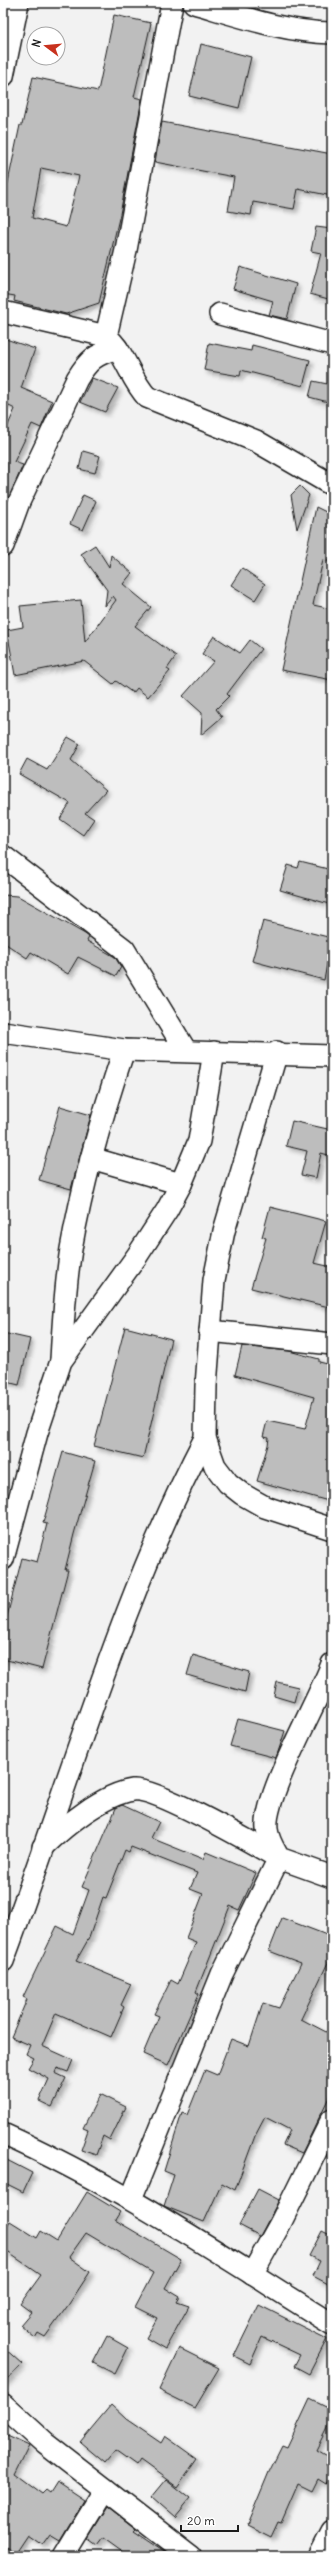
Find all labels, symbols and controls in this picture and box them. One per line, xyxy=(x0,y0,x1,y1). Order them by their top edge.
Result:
north arrow xyxy=(26,26,66,66)
text: N xyxy=(29,38,44,49)
scale bar xyxy=(181,2507,238,2533)
text: 20 m xyxy=(187,2513,215,2528)

